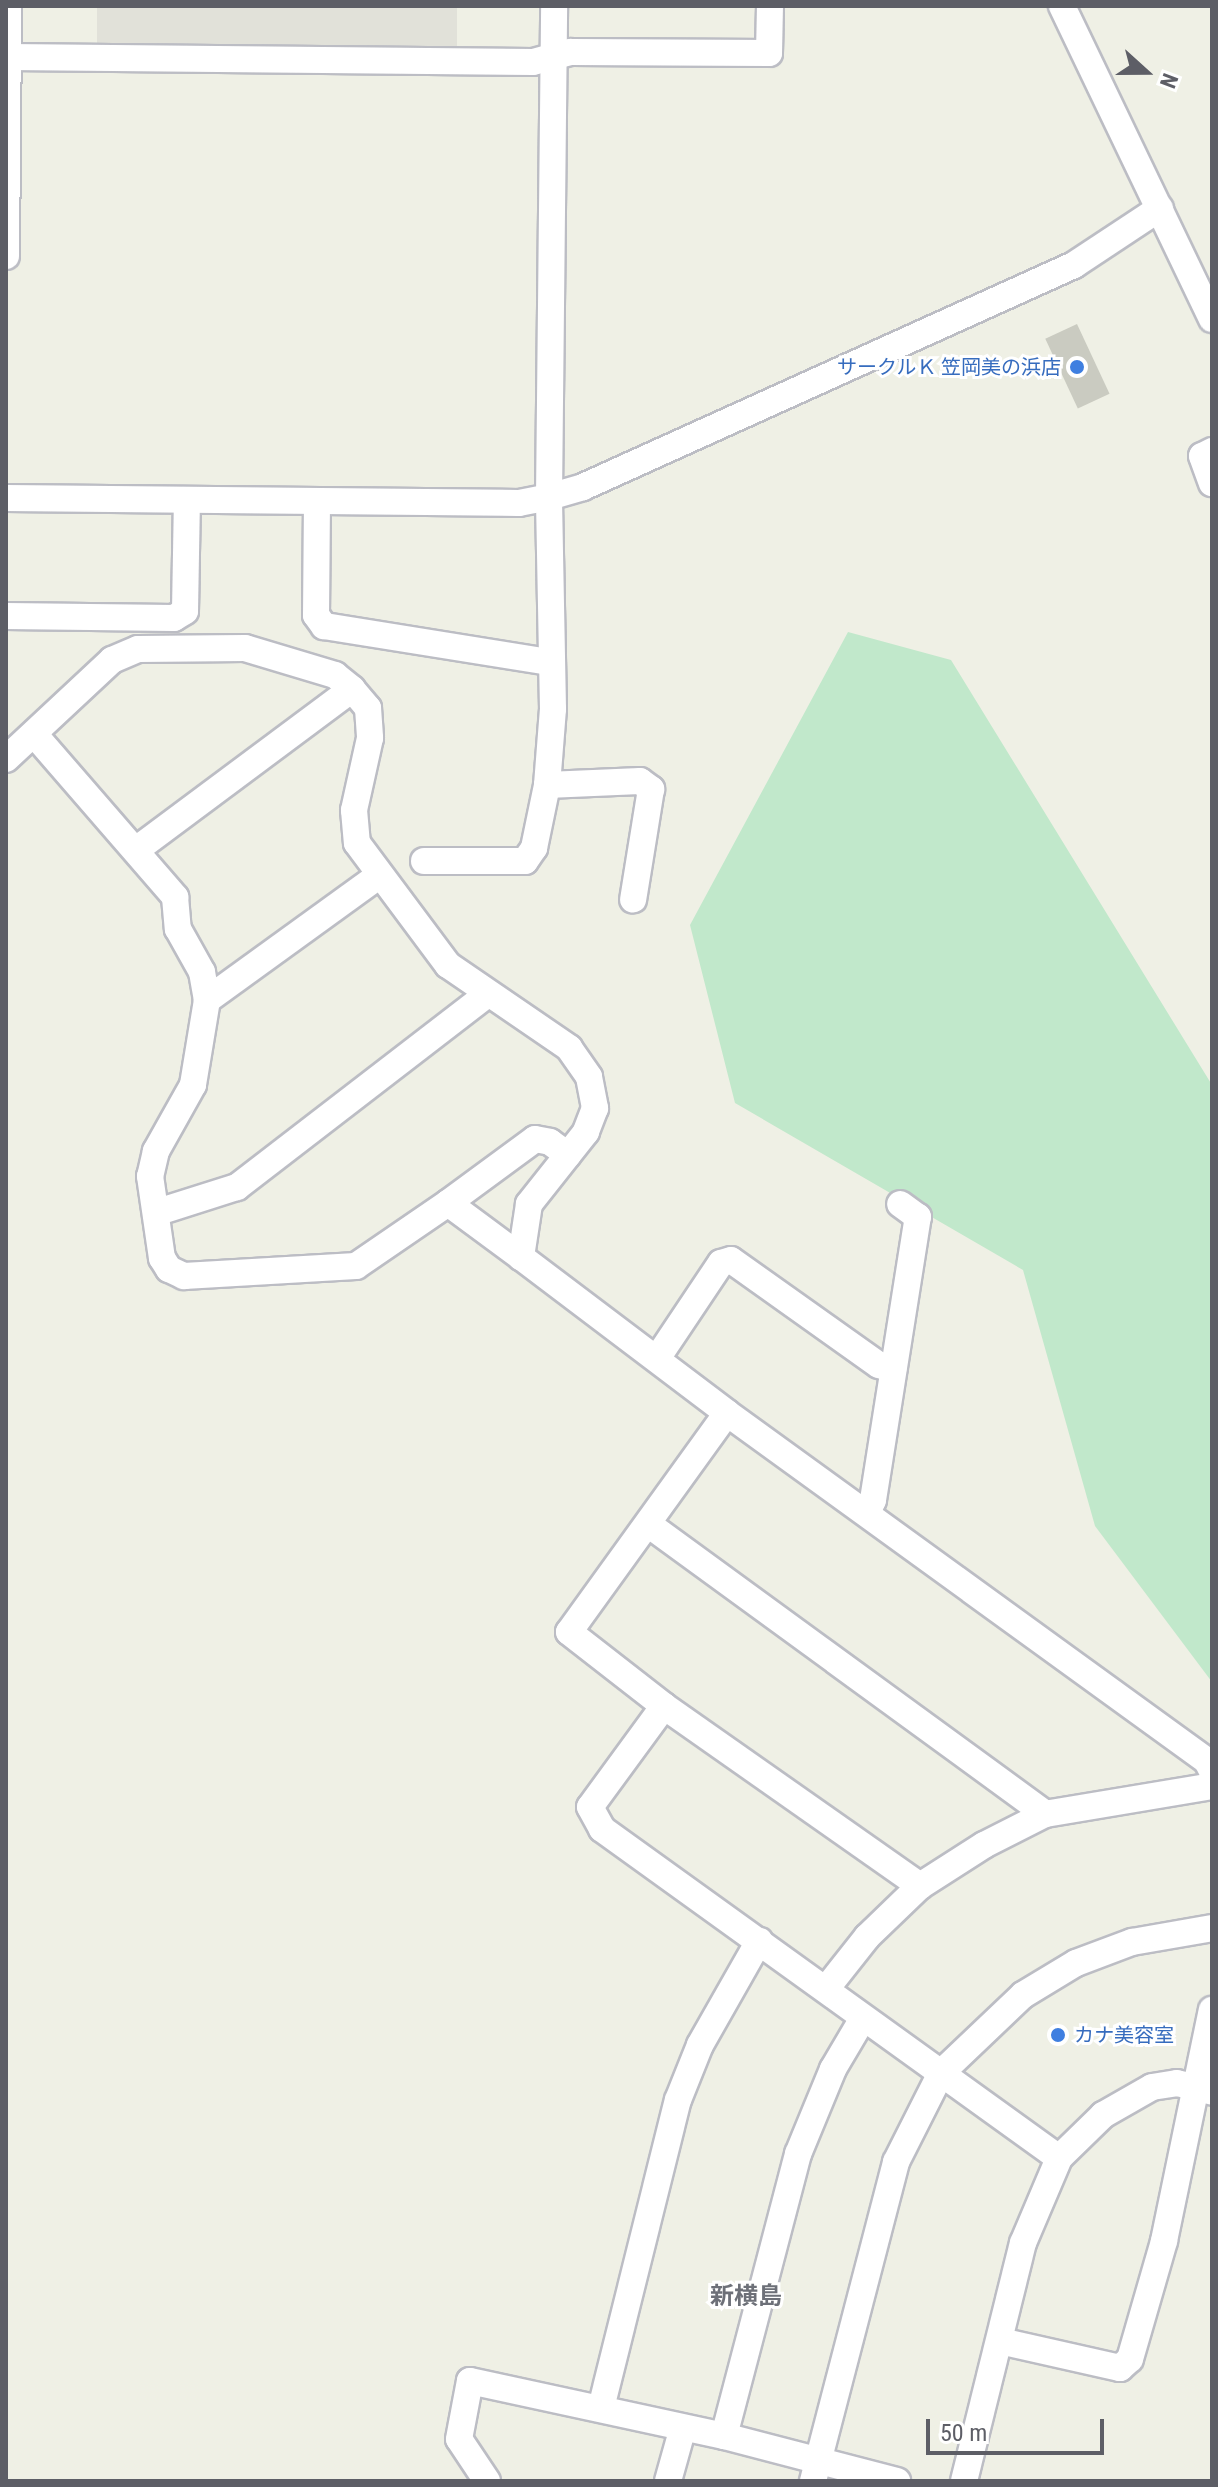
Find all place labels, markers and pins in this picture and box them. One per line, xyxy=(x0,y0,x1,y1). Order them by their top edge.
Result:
place label: サークルＫ 笠岡美の浜店 xyxy=(836,355,1061,379)
marker: サークルＫ 笠岡美の浜店 xyxy=(1068,358,1086,376)
place label: カナ美容室 xyxy=(1074,2023,1174,2047)
marker: カナ美容室 xyxy=(1049,2026,1067,2044)

